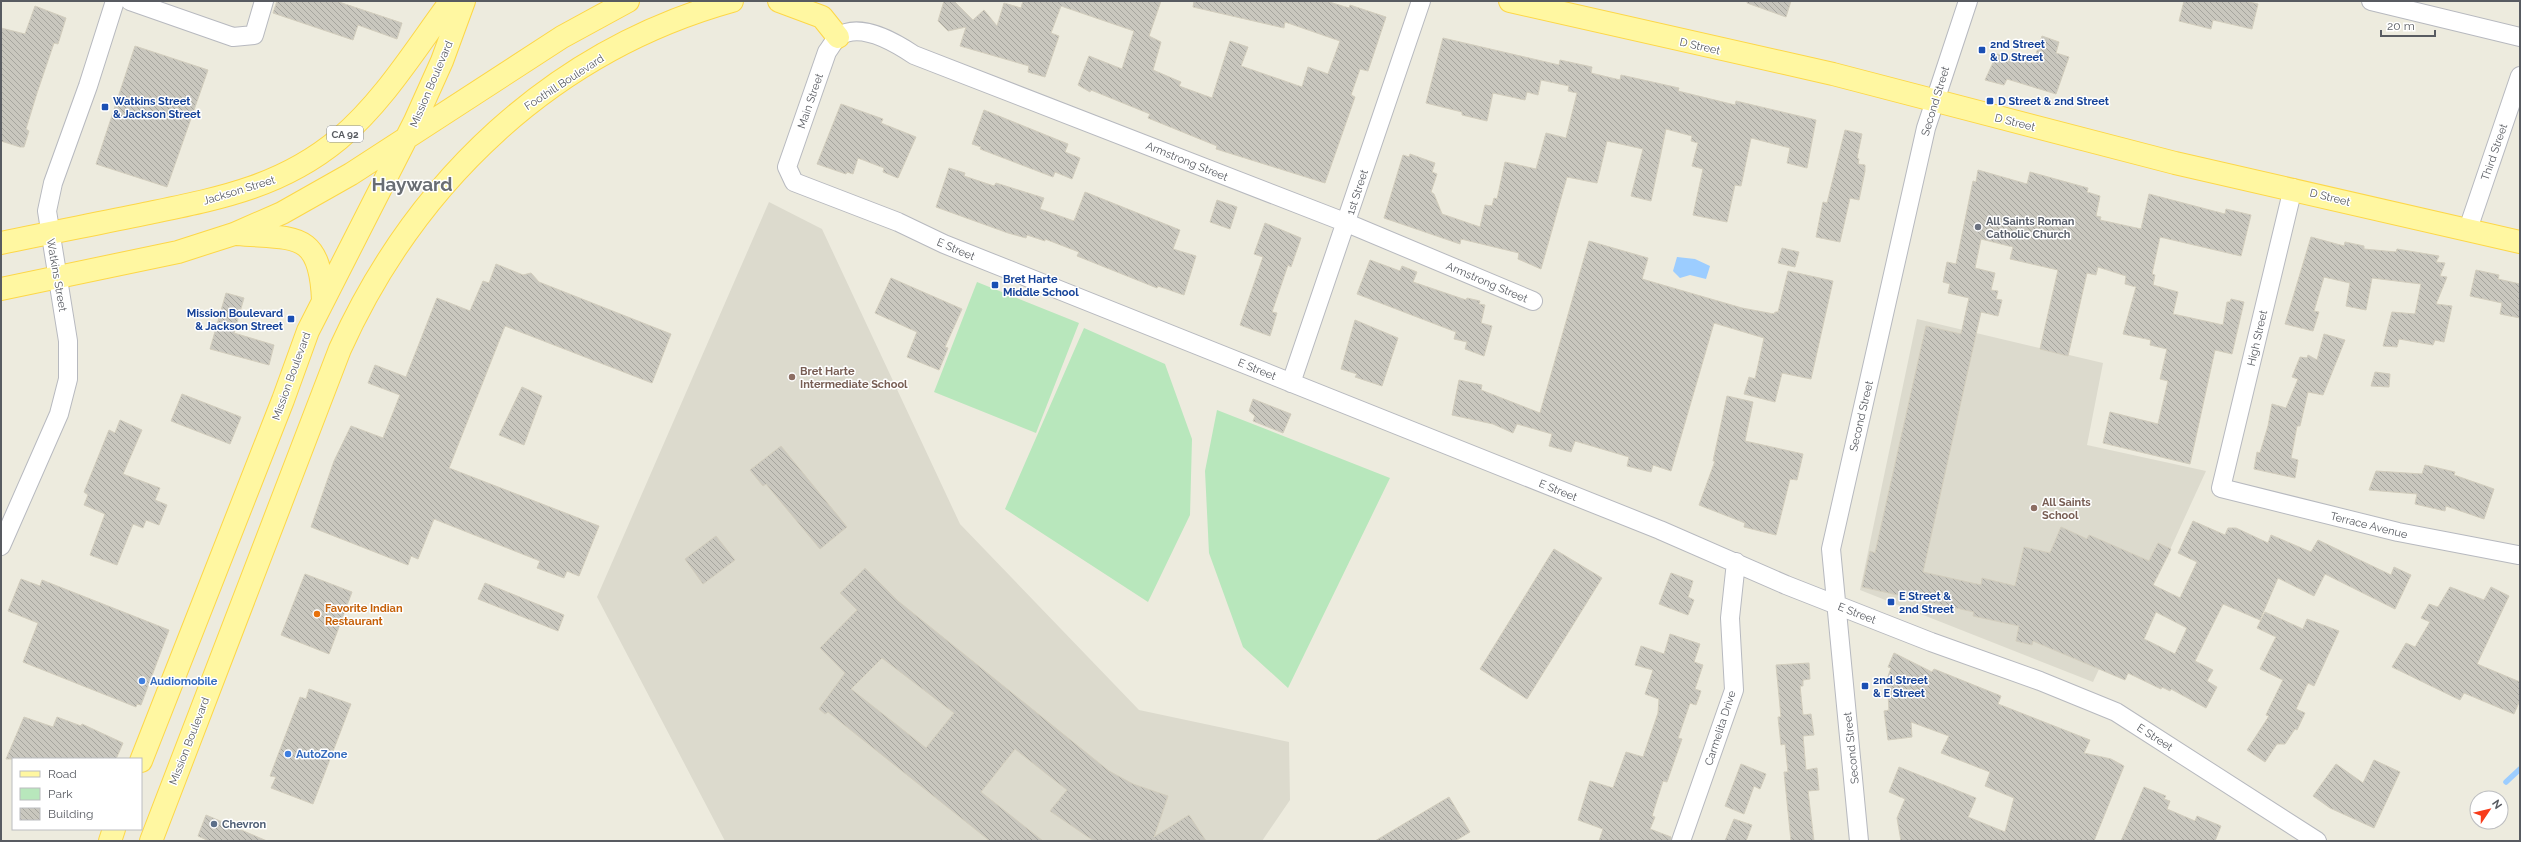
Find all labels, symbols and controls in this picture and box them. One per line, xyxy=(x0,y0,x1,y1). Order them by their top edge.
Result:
scale bar xyxy=(2381,12,2435,38)
text: 20 m xyxy=(2387,19,2415,33)
street label: D Street xyxy=(1678,36,1722,58)
place label: 2nd Street & D Street xyxy=(1990,38,2046,64)
street label: Mission Boulevard xyxy=(407,39,456,129)
marker: 2nd Street & D Street xyxy=(1977,45,1987,55)
street label: Foothill Boulevard xyxy=(522,52,607,113)
street label: Second Street xyxy=(1919,64,1952,138)
street label: Main Street xyxy=(795,71,826,131)
place label: Watkins Street & Jackson Street xyxy=(113,95,202,121)
place label: D Street & 2nd Street xyxy=(1998,95,2110,108)
marker: D Street & 2nd Street xyxy=(1985,96,1995,106)
marker: Watkins Street & Jackson Street xyxy=(100,102,110,112)
street label: D Street xyxy=(1993,111,2037,134)
street label: Third Street xyxy=(2479,122,2510,182)
road number: CA 92 xyxy=(327,126,363,142)
street label: Armstrong Street xyxy=(1144,139,1230,184)
street label: 1st Street xyxy=(1344,167,1371,217)
street label: Jackson Street xyxy=(202,173,277,208)
district label: Hayward xyxy=(371,173,453,195)
street label: D Street xyxy=(2308,186,2352,209)
place label: All Saints Roman Catholic Church xyxy=(1986,215,2075,241)
marker: All Saints Roman Catholic Church xyxy=(1973,222,1983,232)
street label: E Street xyxy=(935,236,977,263)
street label: Watkins Street xyxy=(44,238,69,313)
street label: Armstrong Street xyxy=(1444,259,1530,306)
place label: Bret Harte Middle School xyxy=(1003,273,1079,299)
marker: Bret Harte Middle School xyxy=(990,280,1000,290)
place label: Mission Boulevard & Jackson Street xyxy=(187,307,284,333)
street label: High Street xyxy=(2245,309,2270,367)
marker: Mission Boulevard & Jackson Street xyxy=(286,314,296,324)
street label: Mission Boulevard xyxy=(269,330,314,422)
street label: E Street xyxy=(1236,356,1278,383)
place label: Bret Harte Intermediate School xyxy=(800,365,908,391)
marker: Bret Harte Intermediate School xyxy=(787,372,797,382)
street label: Second Street xyxy=(1847,379,1876,453)
street label: E Street xyxy=(1537,477,1579,504)
place label: All Saints School xyxy=(2042,496,2091,522)
marker: All Saints School xyxy=(2029,503,2039,513)
street label: Terrace Avenue xyxy=(2329,510,2409,541)
place label: E Street & 2nd Street xyxy=(1899,590,1955,616)
marker: E Street & 2nd Street xyxy=(1886,597,1896,607)
street label: E Street xyxy=(1836,600,1878,627)
place label: Favorite Indian Restaurant xyxy=(325,602,403,628)
marker: Favorite Indian Restaurant xyxy=(312,609,322,619)
place label: 2nd Street & E Street xyxy=(1873,674,1929,700)
place label: Audiomobile xyxy=(150,675,218,688)
marker: Audiomobile xyxy=(137,676,147,686)
marker: 2nd Street & E Street xyxy=(1860,681,1870,691)
street label: Carmelita Drive xyxy=(1702,688,1739,767)
street label: Mission Boulevard xyxy=(167,695,212,787)
street label: Second Street xyxy=(1841,711,1862,785)
street label: E Street xyxy=(2134,721,2175,754)
place label: AutoZone xyxy=(296,748,348,761)
marker: AutoZone xyxy=(283,749,293,759)
legend xyxy=(12,758,142,830)
text: Road xyxy=(48,767,77,781)
text: Park xyxy=(48,787,73,801)
north arrow xyxy=(2469,790,2509,830)
text: N xyxy=(2489,797,2505,812)
text: Building xyxy=(48,807,94,821)
place label: Chevron xyxy=(222,818,267,831)
marker: Chevron xyxy=(209,819,219,829)

